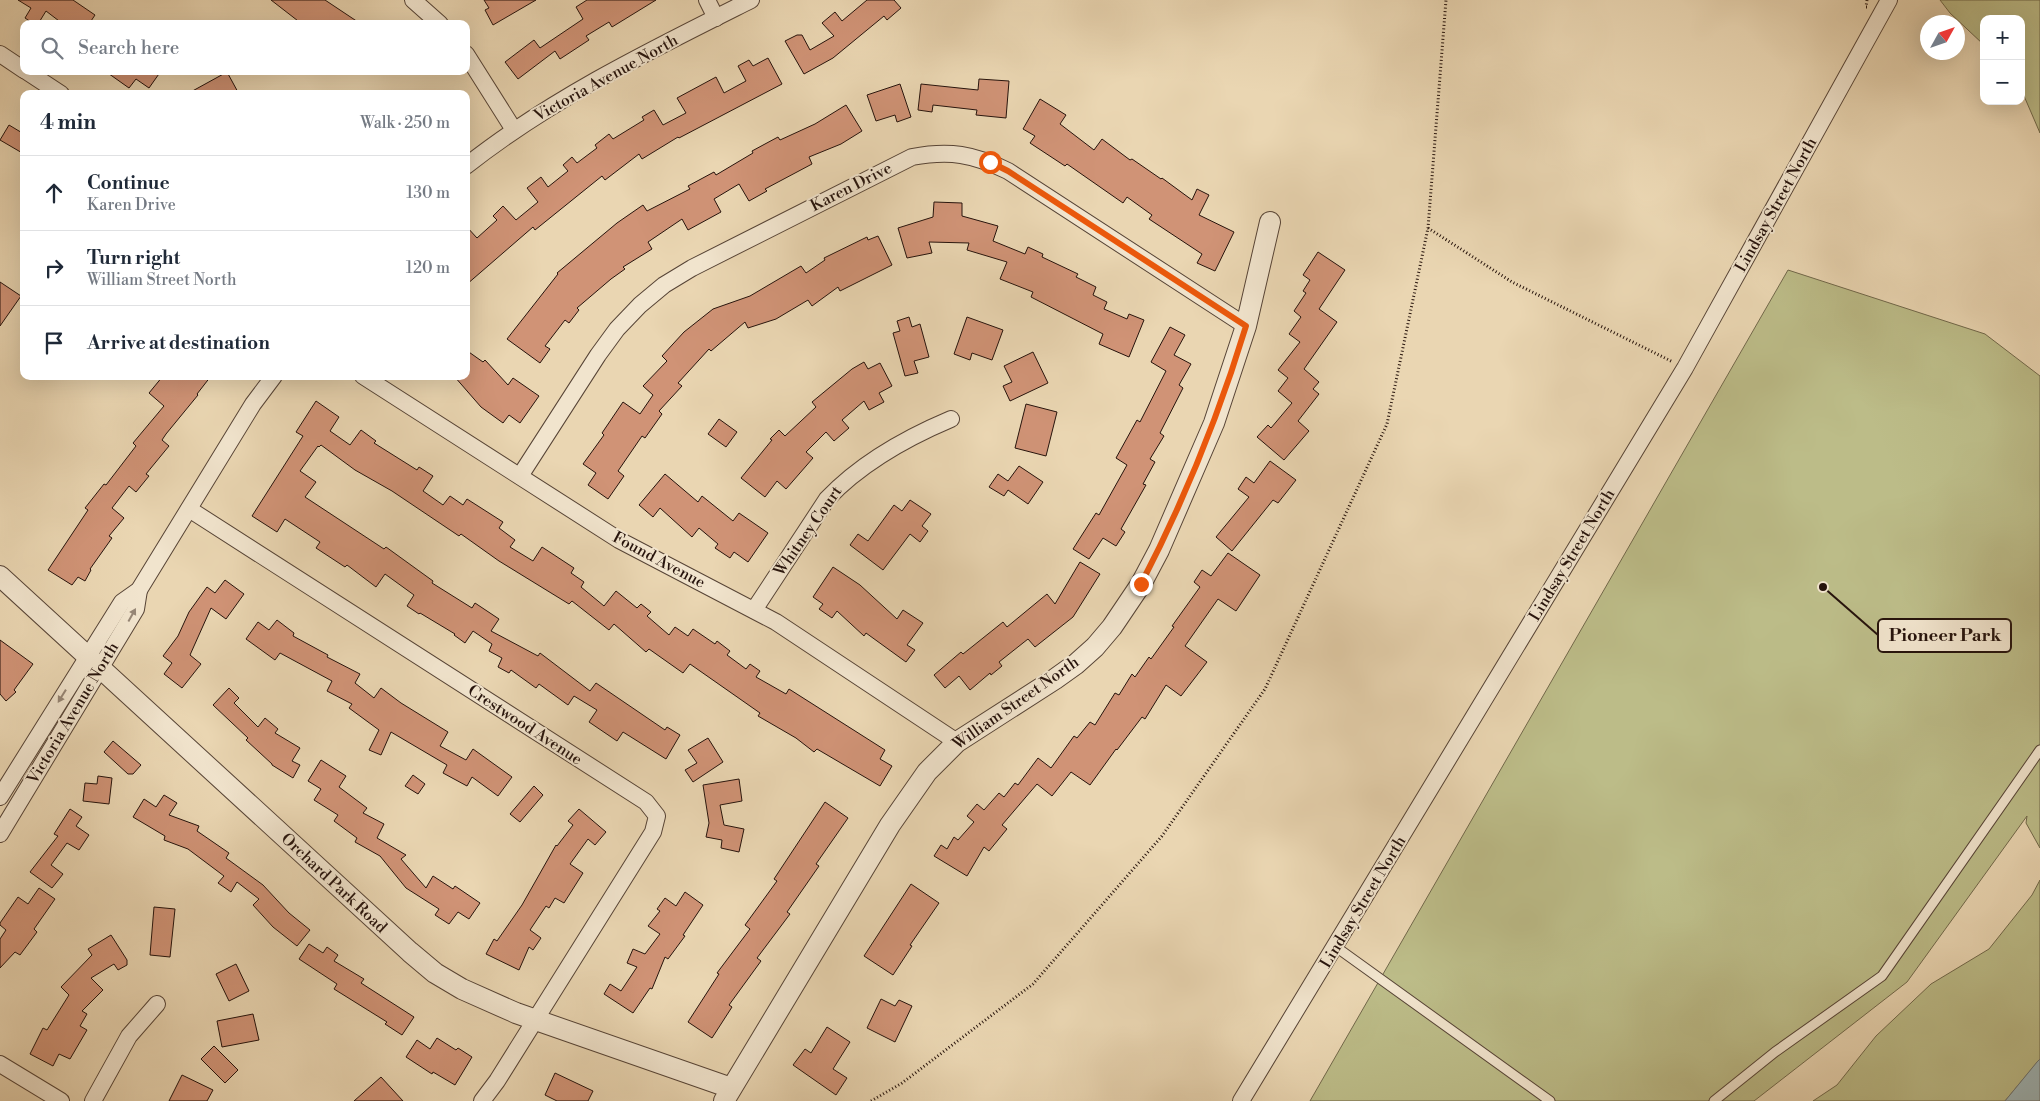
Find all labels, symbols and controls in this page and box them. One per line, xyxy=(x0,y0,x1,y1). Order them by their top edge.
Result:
north arrow xyxy=(1920,15,1965,60)
map controls xyxy=(1980,15,2025,105)
button: + xyxy=(1980,15,2025,60)
search box xyxy=(20,20,470,75)
street label: Victoria Avenue North xyxy=(530,30,682,126)
icon: search xyxy=(38,34,66,62)
text: Search here xyxy=(78,36,179,60)
button: − xyxy=(1980,60,2025,105)
text: 4 min xyxy=(40,110,96,136)
text: Walk · 250 m xyxy=(360,113,450,133)
street label: Lindsay Street North xyxy=(1731,134,1822,276)
route start xyxy=(979,151,1002,174)
street label: Karen Drive xyxy=(807,158,895,216)
text: Continue xyxy=(87,171,170,195)
icon: ahead xyxy=(40,179,68,207)
text: 130 m xyxy=(406,183,450,203)
text: Karen Drive xyxy=(87,195,176,215)
text: Turn right xyxy=(87,246,180,270)
icon: right xyxy=(40,254,68,282)
text: 120 m xyxy=(406,258,450,278)
text: William Street North xyxy=(87,270,237,290)
icon: arrive xyxy=(40,329,68,357)
text: Arrive at destination xyxy=(87,331,270,355)
street label: Whitney Court xyxy=(769,482,847,581)
street label: Lindsay Street North xyxy=(1525,485,1620,625)
street label: Found Avenue xyxy=(609,527,709,593)
route end xyxy=(1130,573,1153,596)
one-way arrow xyxy=(128,607,136,622)
callout: Pioneer Park xyxy=(1878,619,2011,652)
text: Pioneer Park xyxy=(1889,624,2002,647)
street label: Victoria Avenue North xyxy=(22,638,123,788)
street label: William Street North xyxy=(948,652,1083,755)
street label: Crestwood Avenue xyxy=(464,681,586,769)
one-way arrow xyxy=(58,690,67,703)
street label: Orchard Park Road xyxy=(277,829,391,937)
street label: Lindsay Street North xyxy=(1316,832,1411,972)

